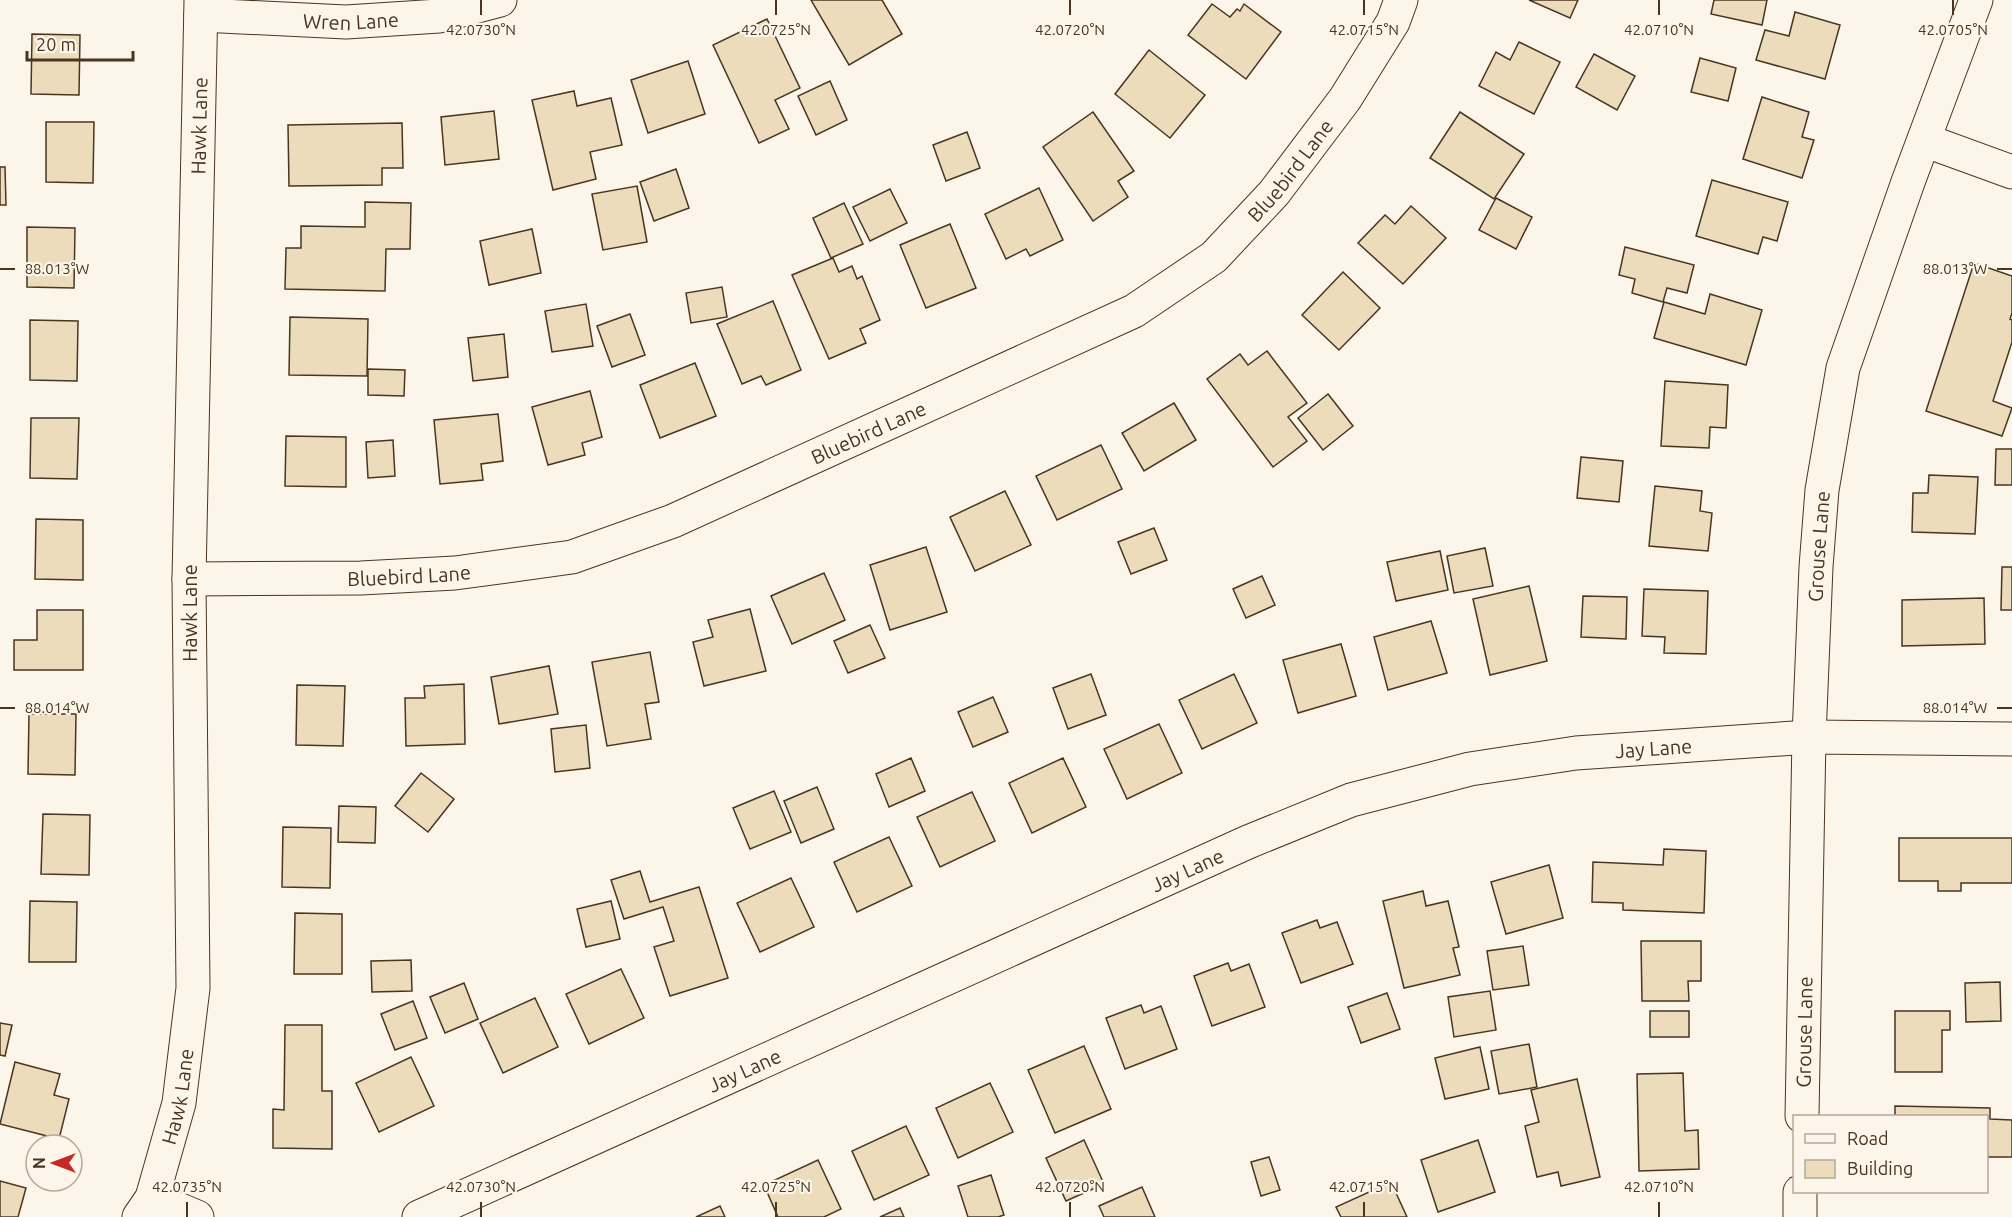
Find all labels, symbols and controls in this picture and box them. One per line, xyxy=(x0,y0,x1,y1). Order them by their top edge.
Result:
street label: Wren Lane xyxy=(302,7,399,34)
text: 42.0730°N xyxy=(446,21,516,38)
text: 42.0725°N xyxy=(741,21,811,38)
text: 42.0720°N xyxy=(1035,21,1105,38)
text: 42.0715°N xyxy=(1329,21,1399,38)
text: 42.0710°N xyxy=(1624,21,1694,38)
text: 42.0705°N xyxy=(1918,21,1988,38)
scale bar xyxy=(27,24,134,62)
text: 20 m xyxy=(36,34,76,54)
street label: Hawk Lane xyxy=(186,77,211,175)
street label: Bluebird Lane xyxy=(1242,115,1337,226)
text: 88.013°W xyxy=(25,260,89,277)
text: 88.013°W xyxy=(1923,260,1987,277)
street label: Bluebird Lane xyxy=(807,396,929,468)
street label: Grouse Lane xyxy=(1803,490,1833,602)
street label: Bluebird Lane xyxy=(347,559,472,590)
street label: Hawk Lane xyxy=(178,564,201,662)
text: 88.014°W xyxy=(25,699,89,716)
text: 88.014°W xyxy=(1923,699,1987,716)
street label: Jay Lane xyxy=(1614,734,1693,762)
street label: Jay Lane xyxy=(1147,843,1227,896)
street label: Grouse Lane xyxy=(1791,976,1816,1088)
street label: Jay Lane xyxy=(704,1043,784,1096)
street label: Hawk Lane xyxy=(156,1047,197,1147)
legend xyxy=(1793,1115,1988,1193)
text: Road xyxy=(1847,1128,1889,1148)
north arrow xyxy=(24,1133,84,1193)
text: N xyxy=(30,1157,48,1169)
text: Building xyxy=(1847,1158,1913,1178)
text: 42.0735°N xyxy=(152,1178,222,1195)
text: 42.0730°N xyxy=(446,1178,516,1195)
text: 42.0725°N xyxy=(741,1178,811,1195)
text: 42.0720°N xyxy=(1035,1178,1105,1195)
text: 42.0715°N xyxy=(1329,1178,1399,1195)
text: 42.0710°N xyxy=(1624,1178,1694,1195)

